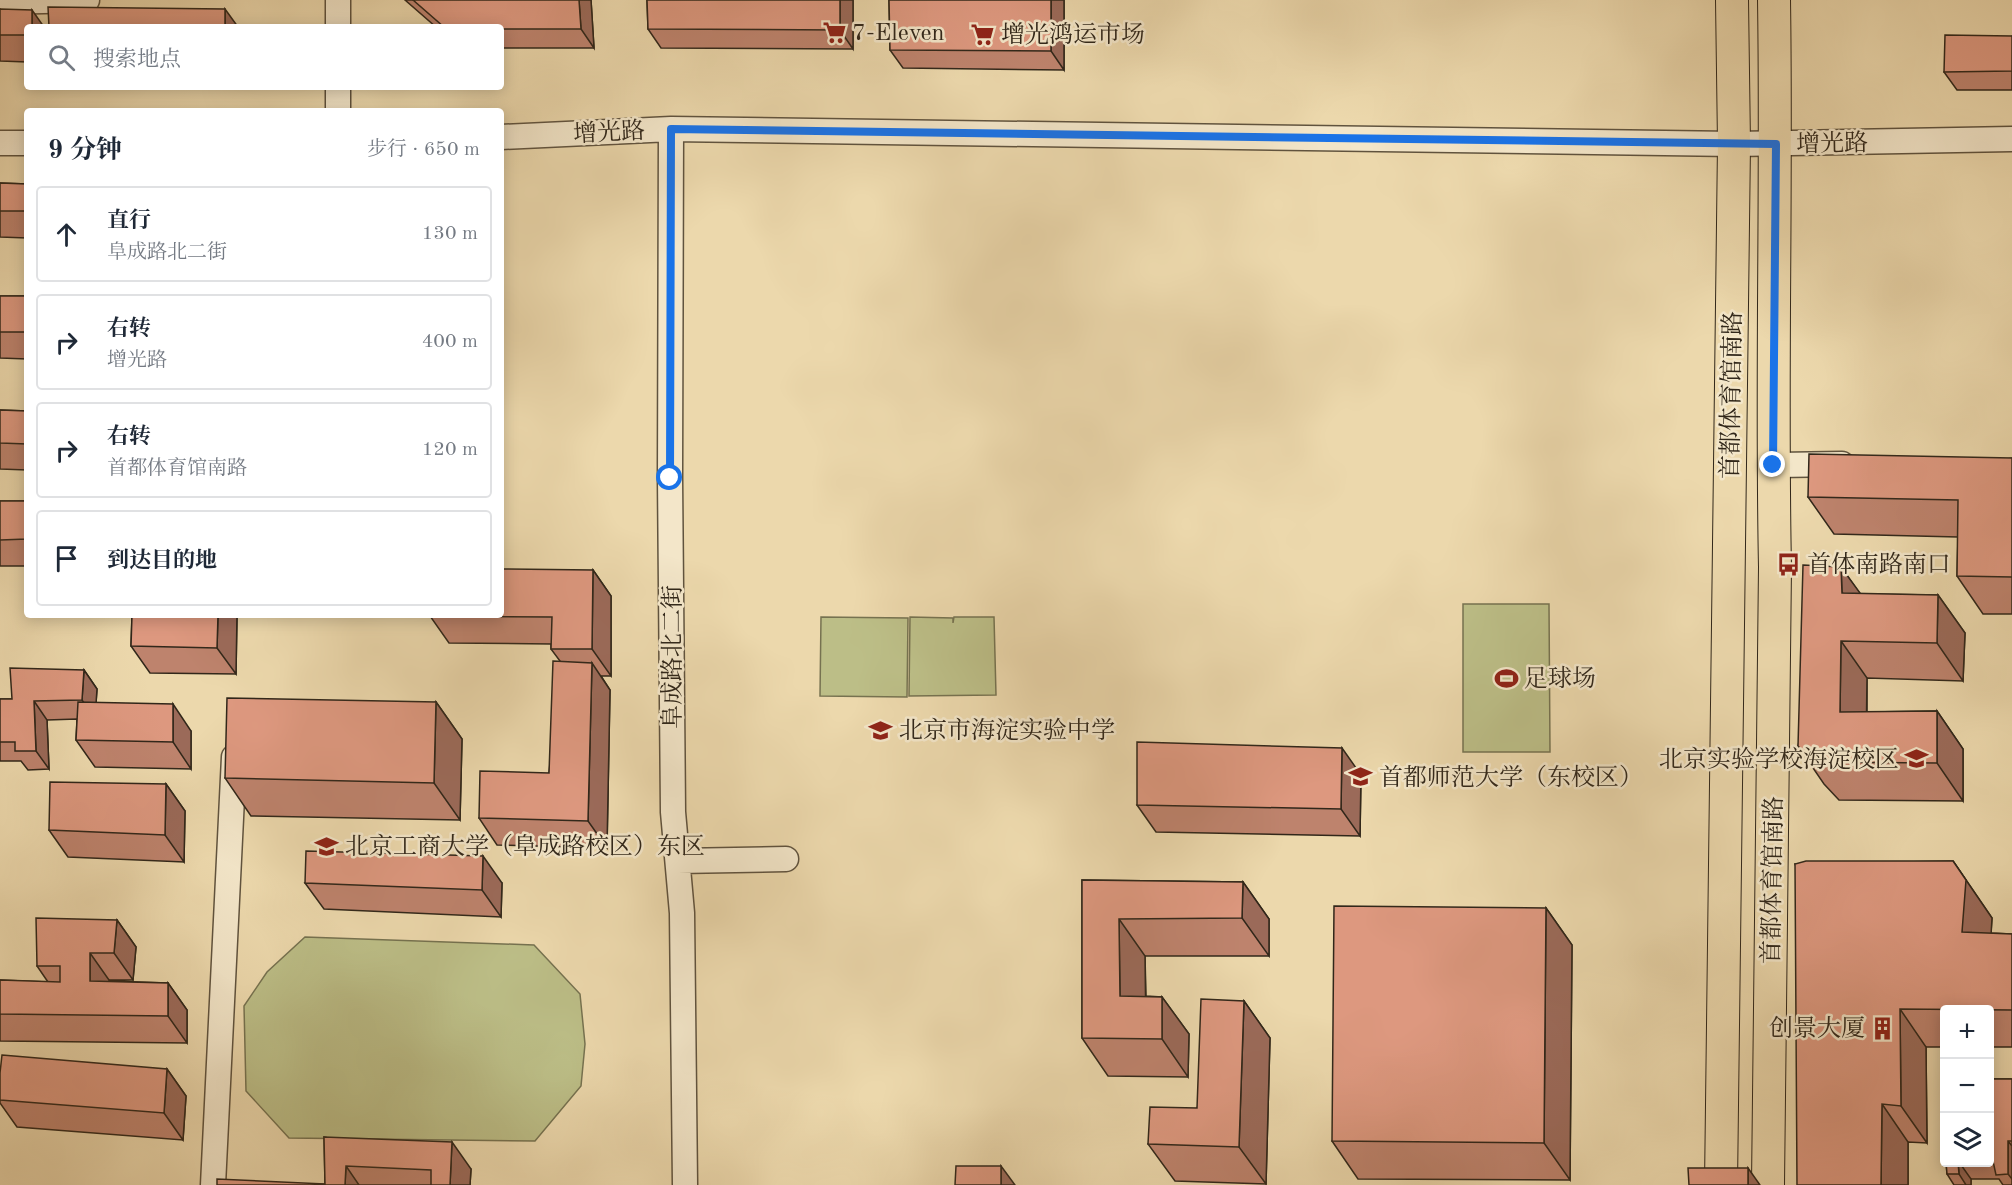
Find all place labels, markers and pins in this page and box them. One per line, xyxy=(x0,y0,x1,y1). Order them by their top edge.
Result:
supermarket icon: 7-Eleven xyxy=(821,19,847,45)
supermarket icon: 增光鸿运市场 xyxy=(970,21,996,47)
place label: 增光鸿运市场 xyxy=(1001,21,1145,48)
place label: 7-Eleven xyxy=(852,22,944,46)
bus stop icon: 首体南路南口 xyxy=(1776,551,1802,577)
place label: 首体南路南口 xyxy=(1807,551,1951,578)
sports icon: 足球场 xyxy=(1493,665,1519,691)
place label: 足球场 xyxy=(1524,665,1596,692)
school or university icon: 北京市海淀实验中学 xyxy=(868,717,894,743)
place label: 北京市海淀实验中学 xyxy=(899,717,1115,744)
place label: 北京实验学校海淀校区 xyxy=(1659,746,1899,773)
school or university icon: 北京实验学校海淀校区 xyxy=(1904,746,1930,772)
school or university icon: 首都师范大学（东校区） xyxy=(1348,764,1374,790)
place label: 首都师范大学（东校区） xyxy=(1379,764,1643,791)
school or university icon: 北京工商大学（阜成路校区）东区 xyxy=(314,833,340,859)
place label: 北京工商大学（阜成路校区）东区 xyxy=(345,833,705,860)
place label: 创景大厦 xyxy=(1769,1015,1865,1042)
building icon: 创景大厦 xyxy=(1870,1015,1896,1041)

